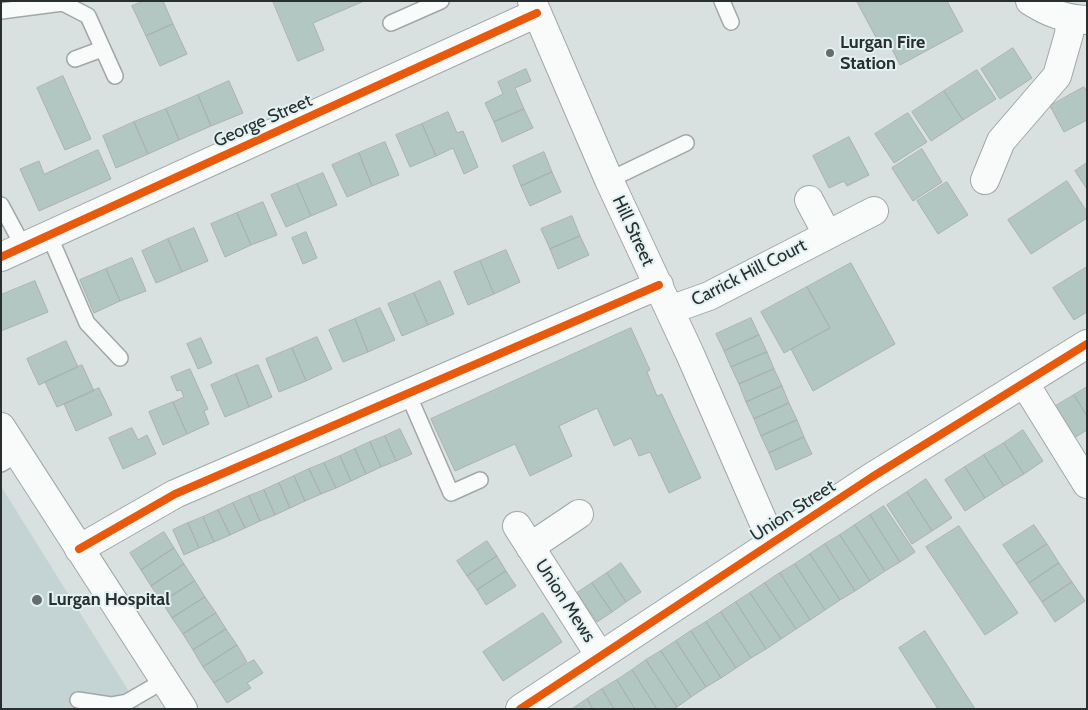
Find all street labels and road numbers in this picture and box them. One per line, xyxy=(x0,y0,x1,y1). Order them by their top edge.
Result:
street label: George Street xyxy=(211,90,315,152)
street label: Hill Street xyxy=(607,192,659,270)
street label: Carrick Hill Court xyxy=(688,235,810,311)
street label: Union Street xyxy=(746,476,840,546)
street label: Union Mews xyxy=(530,555,600,647)

